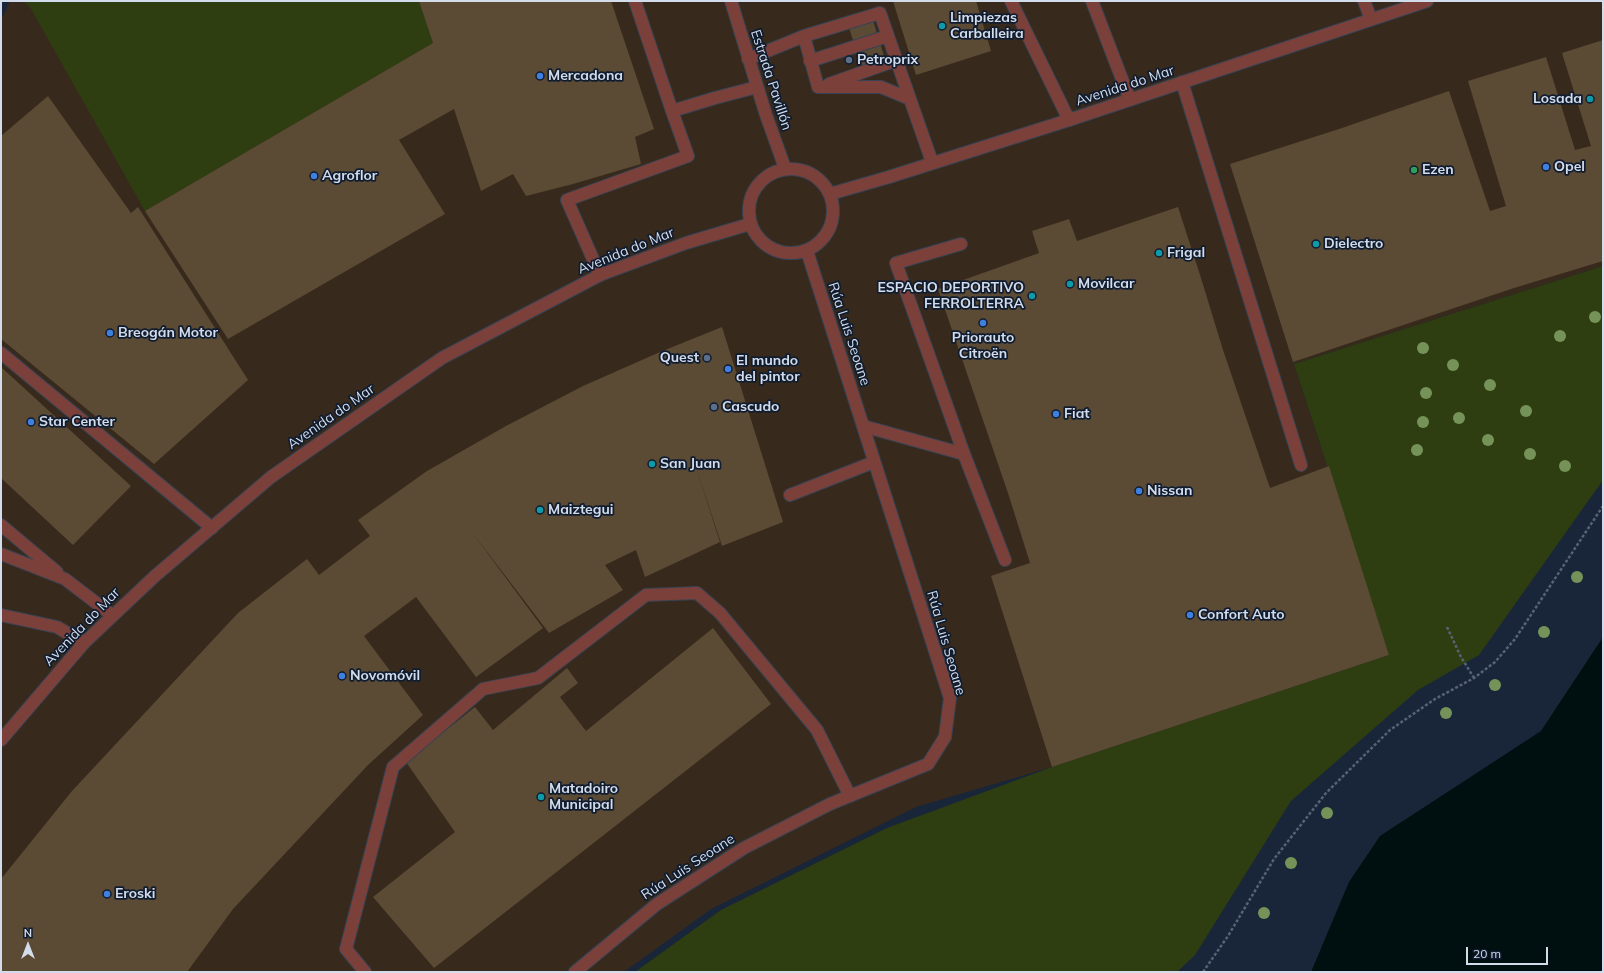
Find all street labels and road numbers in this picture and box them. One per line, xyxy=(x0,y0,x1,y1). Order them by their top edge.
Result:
street label: Estrada Pavillón xyxy=(747,28,795,132)
street label: Avenida do Mar xyxy=(1074,62,1176,110)
street label: Avenida do Mar xyxy=(575,224,677,278)
street label: Rúa Luis Seoane xyxy=(824,280,874,388)
street label: Avenida do Mar xyxy=(284,381,378,453)
street label: Avenida do Mar xyxy=(40,584,124,670)
street label: Rúa Luis Seoane xyxy=(923,589,969,697)
street label: Rúa Luis Seoane xyxy=(638,831,738,903)

